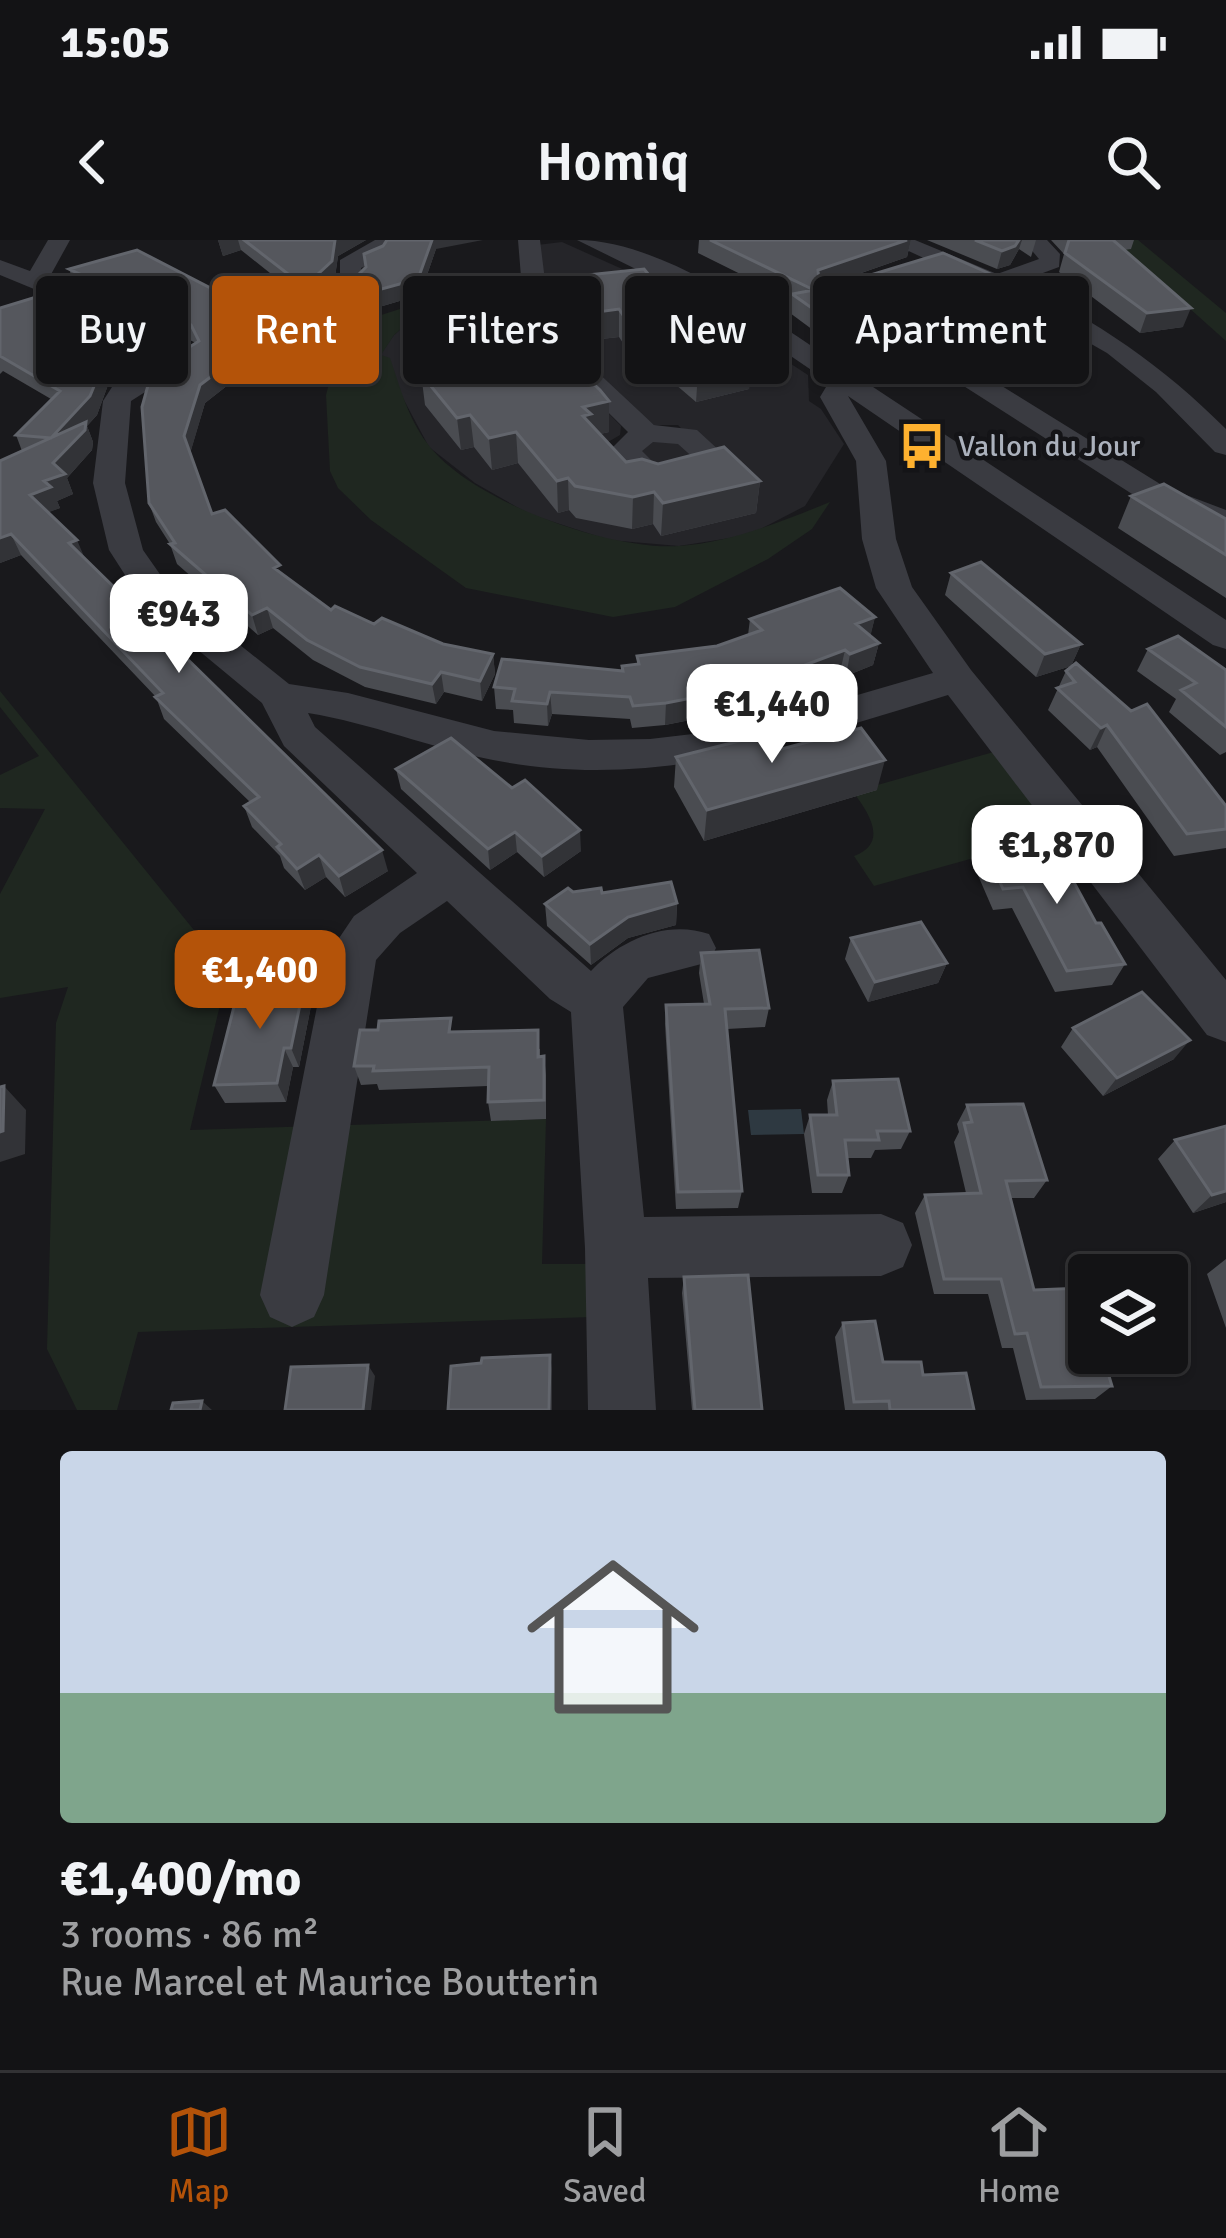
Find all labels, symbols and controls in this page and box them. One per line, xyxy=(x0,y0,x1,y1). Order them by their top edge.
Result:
text: 15:05 xyxy=(60,15,170,70)
icon: back xyxy=(60,129,126,195)
text: Homiq xyxy=(537,129,689,196)
icon: search xyxy=(1100,129,1166,195)
chip: Buy xyxy=(36,276,188,384)
chip: Rent xyxy=(212,276,379,384)
chip: Filters xyxy=(403,276,601,384)
chip: New xyxy=(625,276,789,384)
chip: Apartment xyxy=(813,276,1089,384)
bus stop icon: Vallon du Jour xyxy=(897,421,947,471)
place label: Vallon du Jour xyxy=(958,428,1140,465)
pin: €943 xyxy=(108,574,250,676)
text: €943 xyxy=(137,589,221,637)
pin: €1,440 xyxy=(674,664,870,766)
text: €1,440 xyxy=(714,679,830,727)
pin: €1,870 xyxy=(959,805,1155,907)
text: €1,870 xyxy=(999,820,1115,868)
pin: €1,400 xyxy=(162,930,358,1032)
text: €1,400 xyxy=(202,945,318,993)
map controls xyxy=(1068,1254,1188,1374)
button: layers xyxy=(1068,1254,1188,1374)
icon: home xyxy=(505,1529,721,1745)
text: €1,400/mo xyxy=(60,1847,301,1910)
text: 3 rooms · 86 m² xyxy=(60,1910,319,1958)
text: Rue Marcel et Maurice Boutterin xyxy=(60,1958,599,2006)
tab: Map xyxy=(166,2099,232,2212)
tab: Saved xyxy=(563,2099,646,2212)
tab: Home xyxy=(978,2099,1060,2212)

